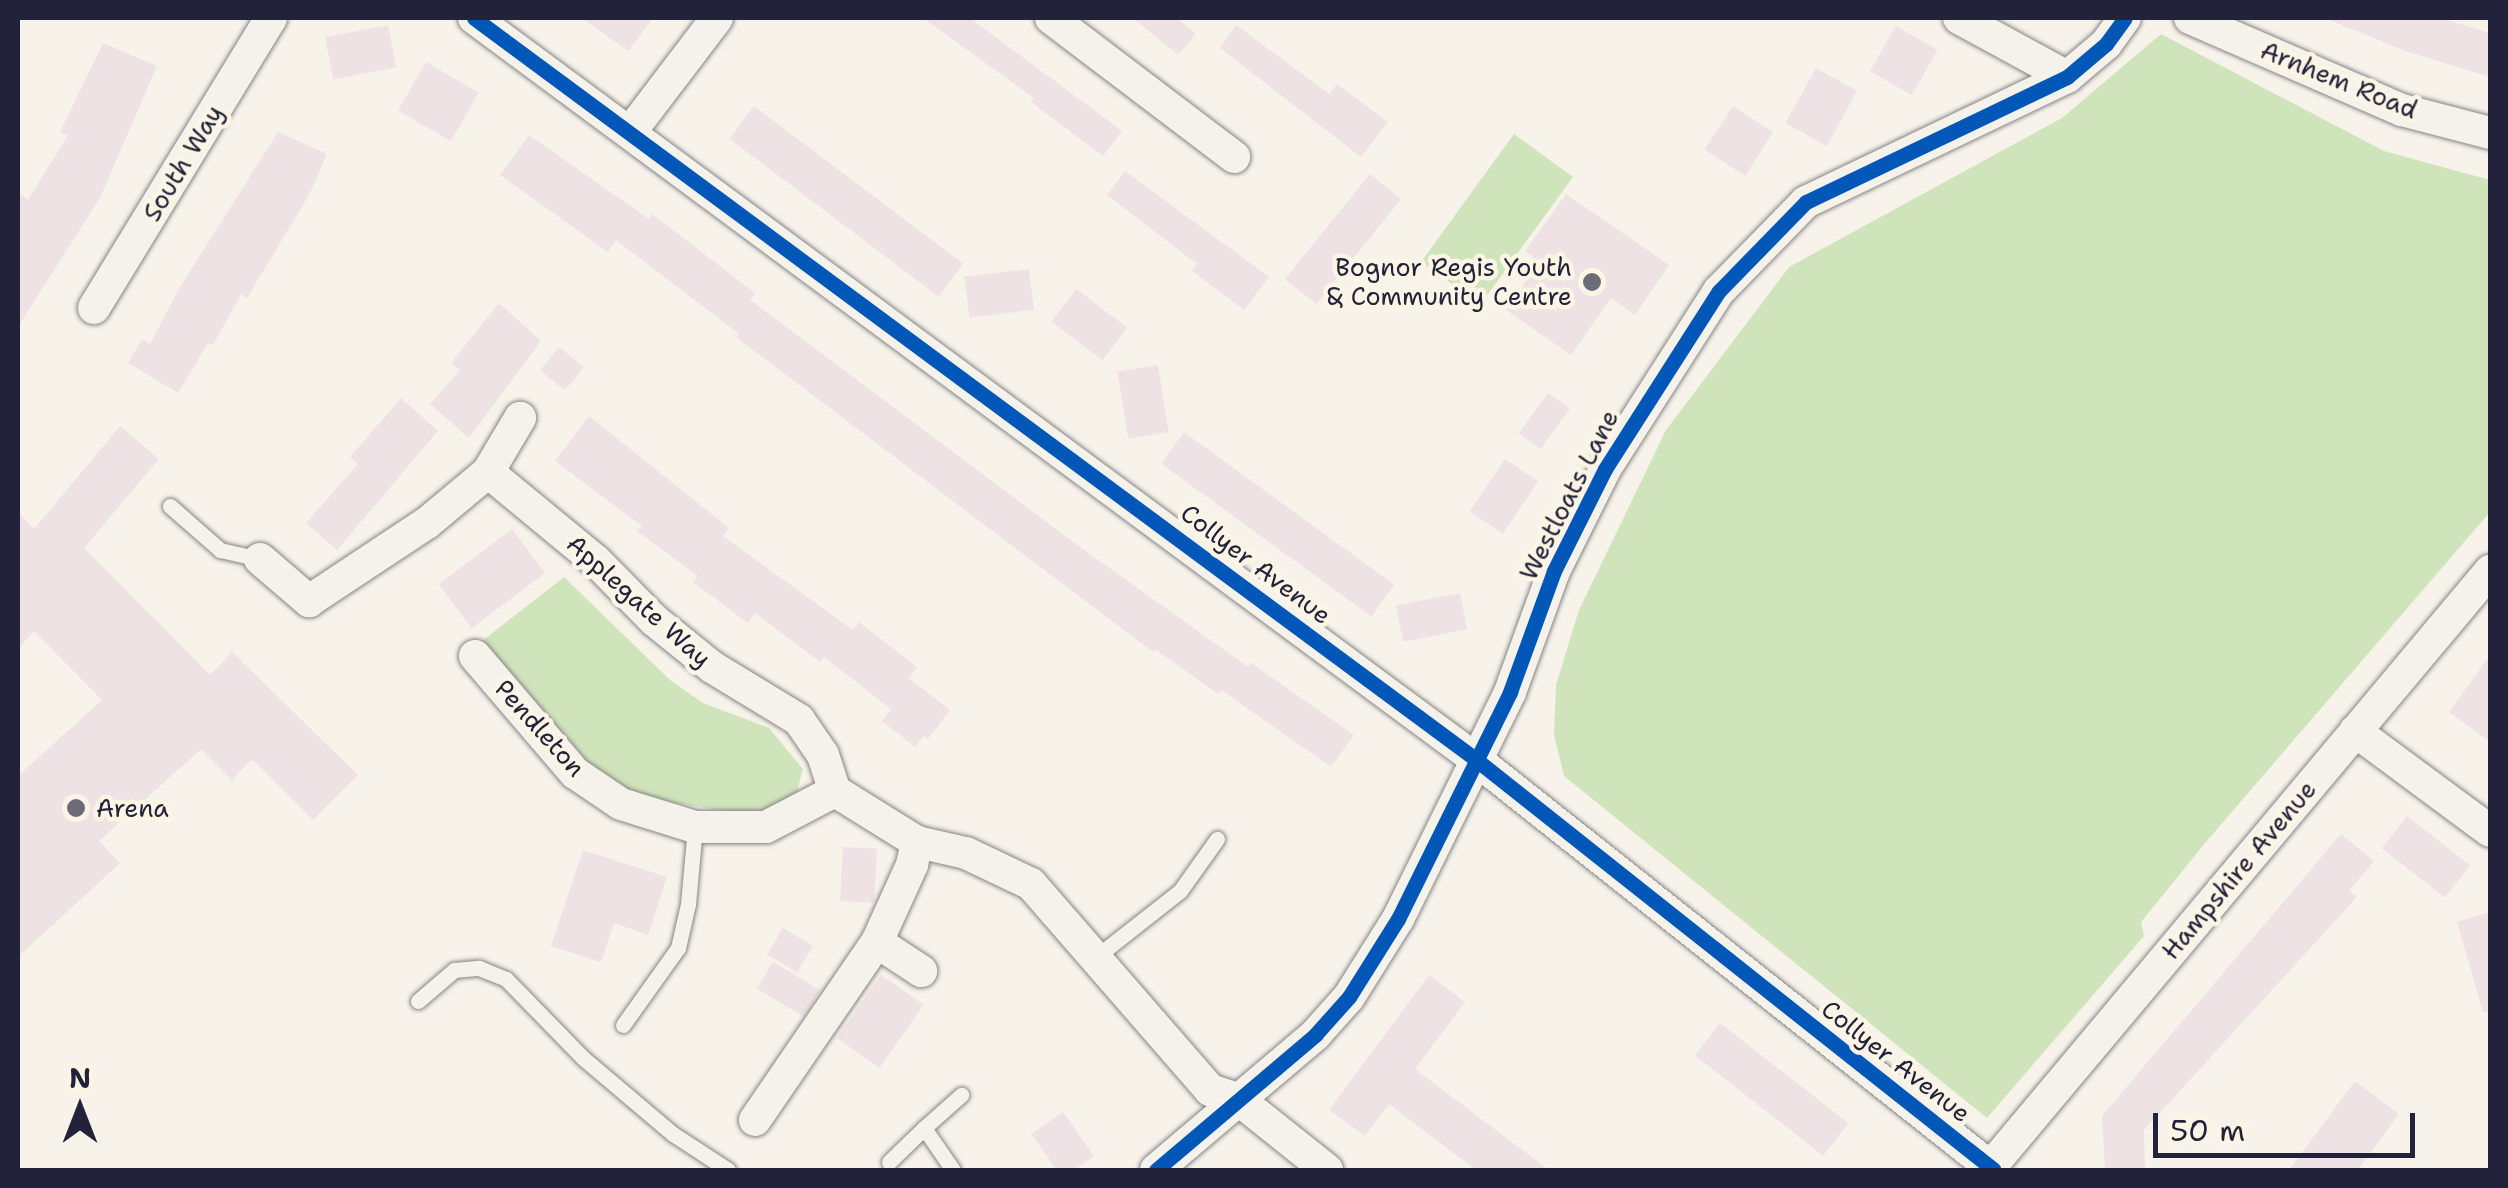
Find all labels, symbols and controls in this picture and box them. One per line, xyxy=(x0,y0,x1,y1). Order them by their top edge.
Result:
street label: Arnhem Road xyxy=(2256,35,2422,125)
street label: South Way xyxy=(137,99,229,227)
place label: Bognor Regis Youth & Community Centre xyxy=(1327,253,1572,312)
marker: Bognor Regis Youth & Community Centre xyxy=(1581,271,1603,293)
street label: Westloats Lane xyxy=(1513,405,1625,585)
street label: Collyer Avenue xyxy=(1175,498,1337,630)
street label: Applegate Way xyxy=(561,529,717,673)
street label: Pendleton xyxy=(489,673,591,783)
street label: Hampshire Avenue xyxy=(2156,775,2322,965)
place label: Arena xyxy=(96,793,169,823)
marker: Arena xyxy=(65,797,87,819)
street label: Collyer Avenue xyxy=(1816,994,1976,1128)
north arrow xyxy=(30,1058,130,1158)
text: N xyxy=(69,1059,91,1097)
scale bar xyxy=(2158,1093,2420,1155)
text: 50 m xyxy=(2170,1110,2245,1151)

